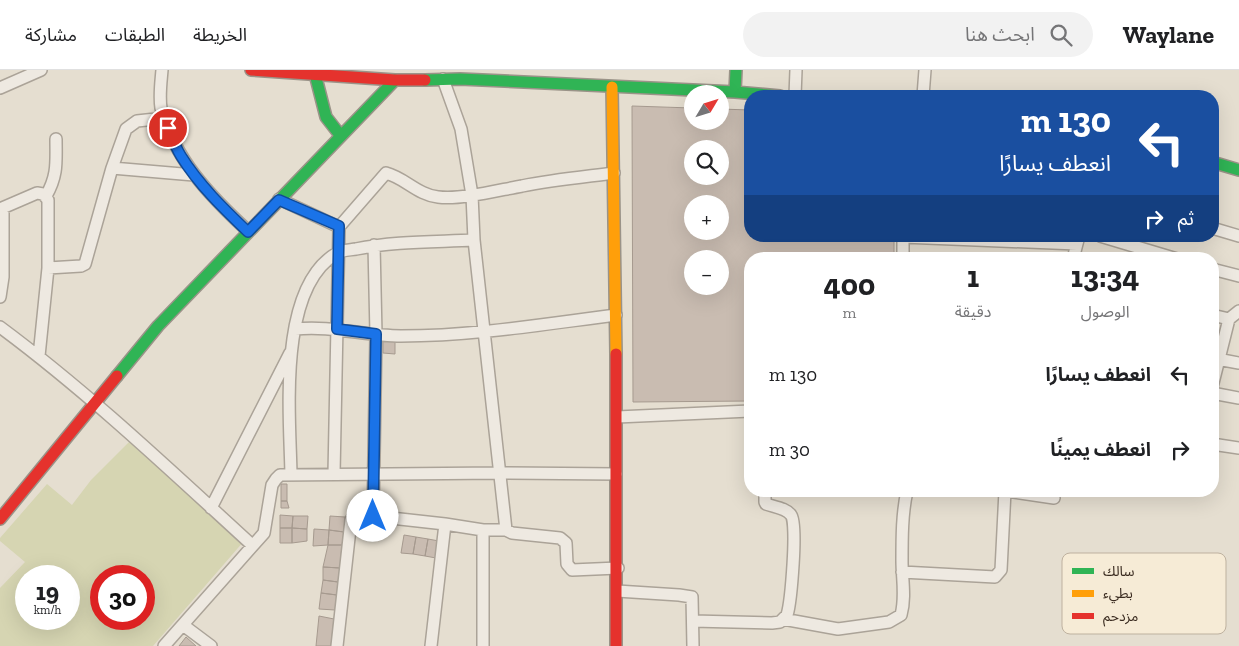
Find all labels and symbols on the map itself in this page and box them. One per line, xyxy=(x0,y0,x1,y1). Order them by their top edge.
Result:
north arrow xyxy=(684,85,729,130)
pin xyxy=(147,107,189,149)
position arrow xyxy=(346,489,398,541)
legend xyxy=(1062,553,1226,634)
text: سالك xyxy=(1103,563,1135,580)
speed limit sign: 30 xyxy=(90,565,155,630)
text: بطيء xyxy=(1103,585,1133,604)
text: مزدحم xyxy=(1103,608,1138,627)

